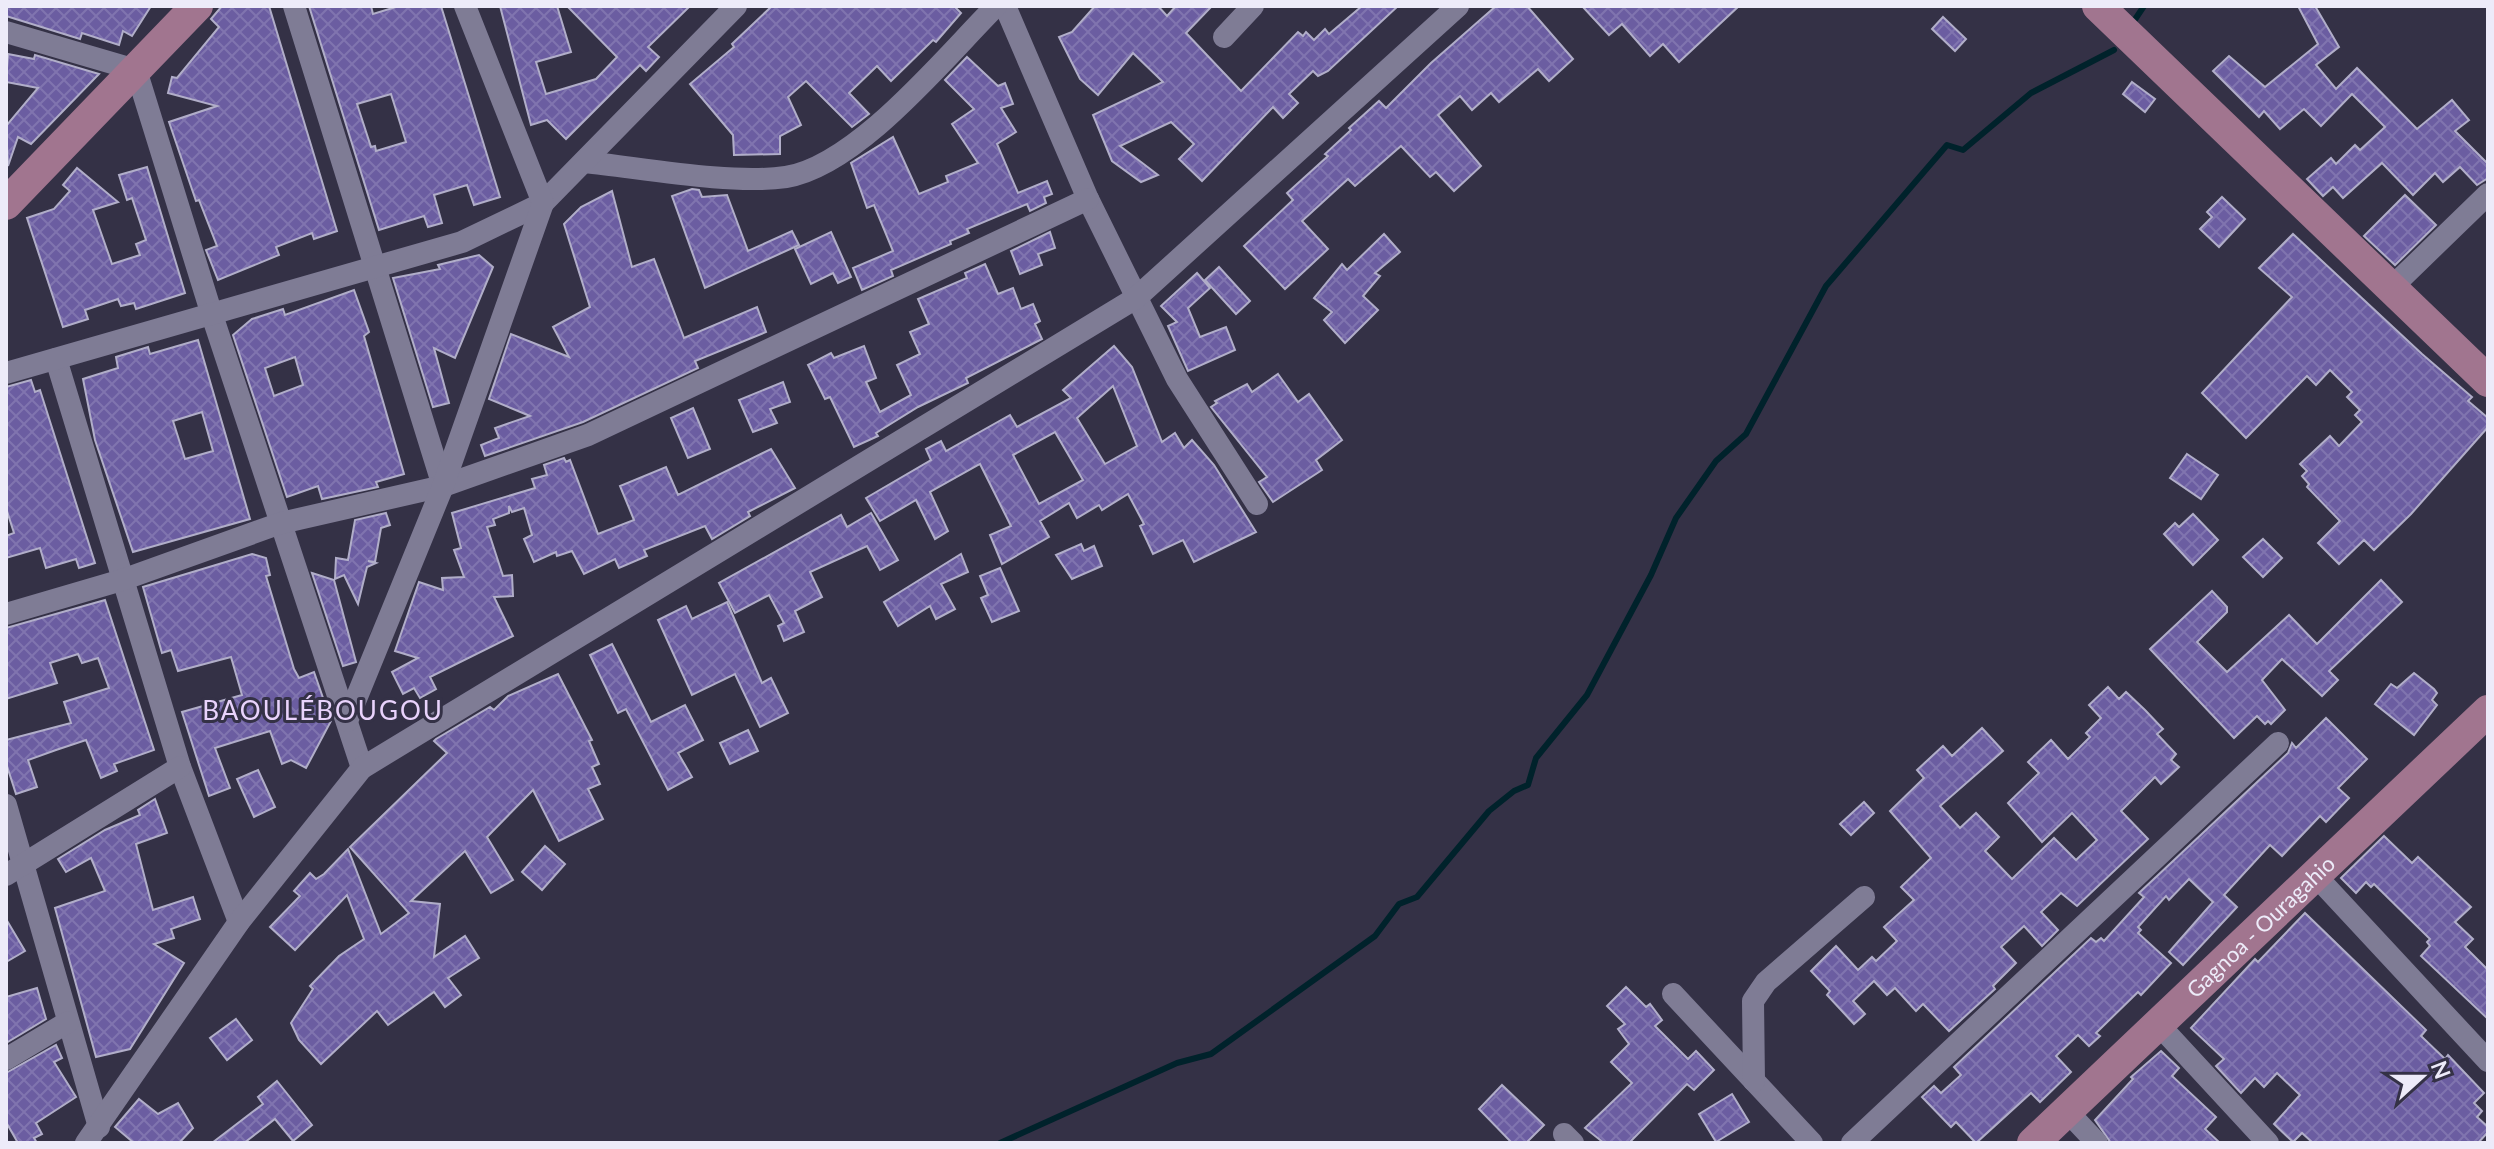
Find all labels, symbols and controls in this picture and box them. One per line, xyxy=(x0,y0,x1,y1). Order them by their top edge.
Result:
district label: BAOULÉBOUGOU xyxy=(202,694,444,726)
street label: Gagnoa - Ouragahio xyxy=(2181,850,2340,1003)
north arrow xyxy=(2382,1037,2462,1117)
text: N xyxy=(2425,1057,2457,1082)

